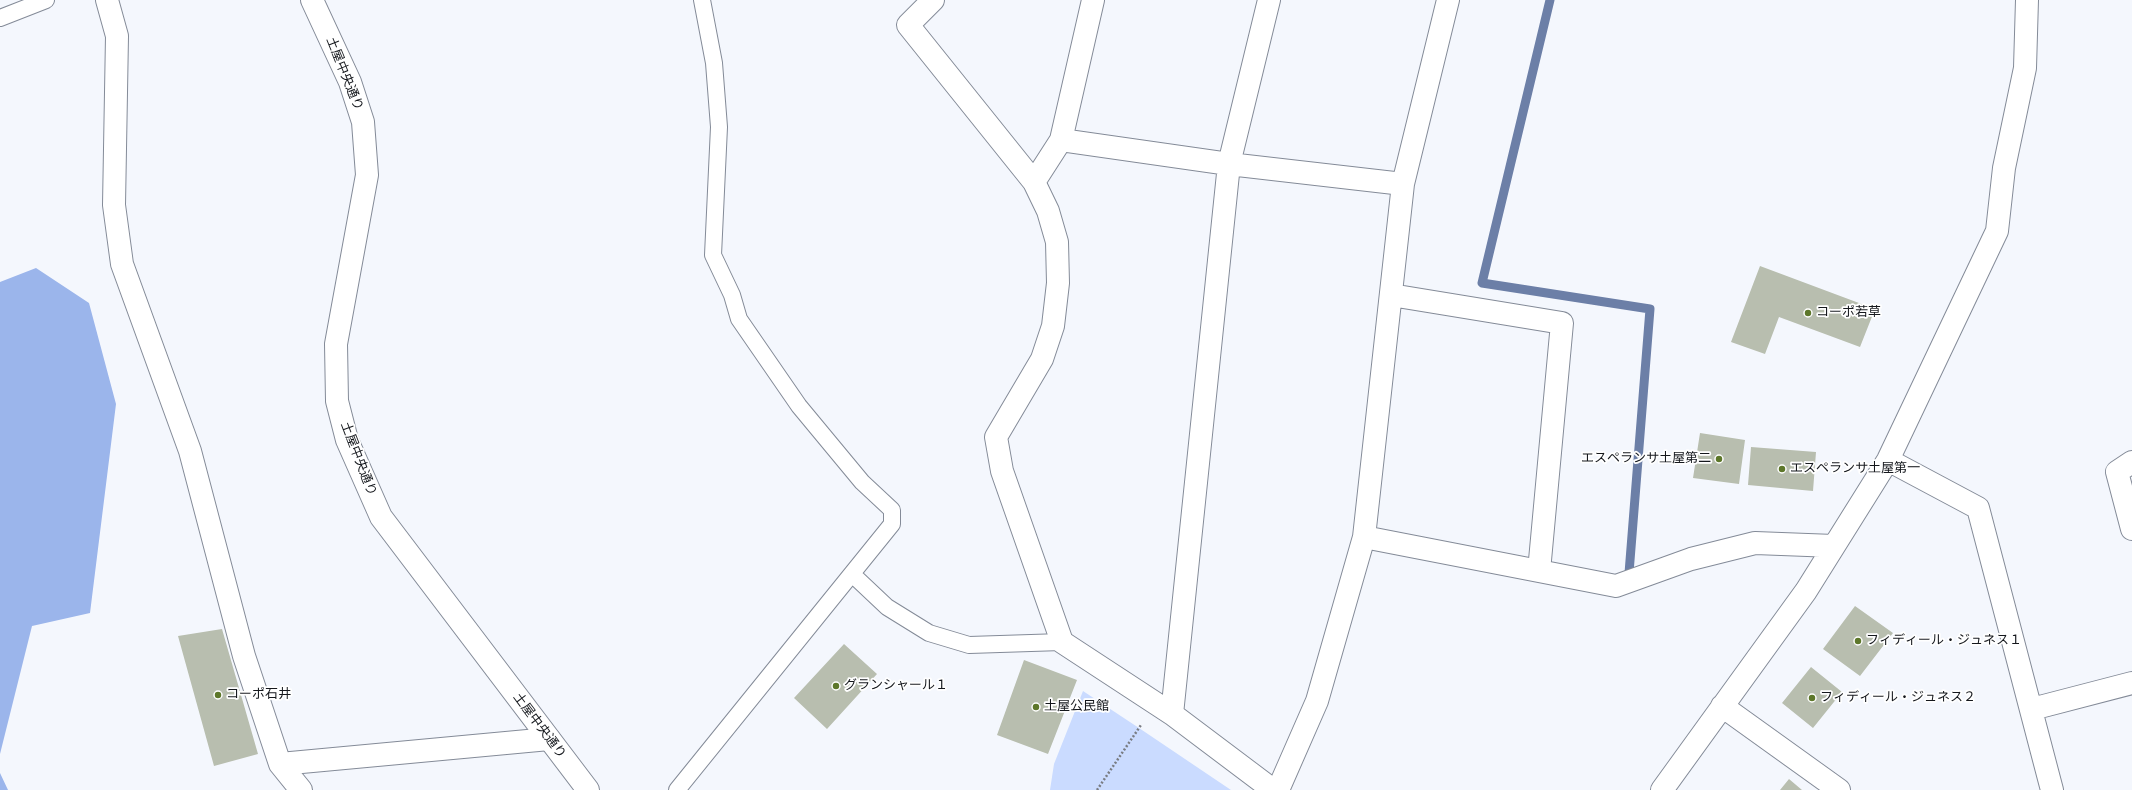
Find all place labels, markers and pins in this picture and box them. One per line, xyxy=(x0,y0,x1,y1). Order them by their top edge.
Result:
place label: コーポ若草 xyxy=(1816,305,1881,321)
marker: コーポ若草 xyxy=(1803,308,1813,318)
place label: エスペランサ土屋第二 xyxy=(1581,451,1711,467)
marker: エスペランサ土屋第二 xyxy=(1714,454,1724,464)
place label: エスペランサ土屋第一 xyxy=(1790,461,1920,477)
marker: エスペランサ土屋第一 xyxy=(1777,464,1787,474)
place label: フィディール・ジュネス１ xyxy=(1866,633,2022,649)
marker: フィディール・ジュネス１ xyxy=(1853,636,1863,646)
place label: グランシャール１ xyxy=(844,678,948,694)
marker: グランシャール１ xyxy=(831,681,841,691)
place label: コーポ石井 xyxy=(226,687,291,703)
marker: コーポ石井 xyxy=(213,690,223,700)
place label: フィディール・ジュネス２ xyxy=(1820,690,1976,706)
marker: フィディール・ジュネス２ xyxy=(1807,693,1817,703)
place label: 土屋公民館 xyxy=(1044,699,1109,715)
marker: 土屋公民館 xyxy=(1031,702,1041,712)

